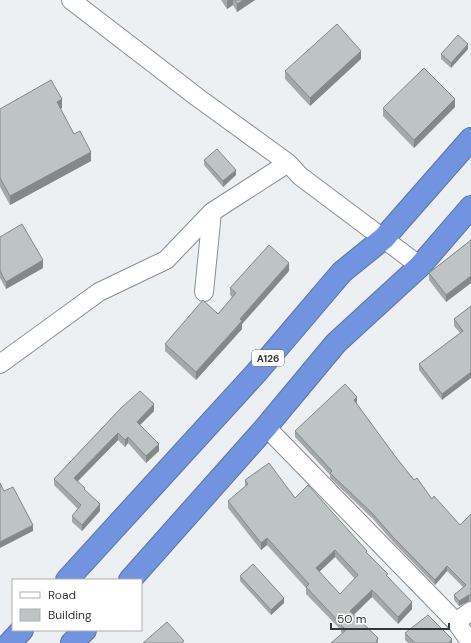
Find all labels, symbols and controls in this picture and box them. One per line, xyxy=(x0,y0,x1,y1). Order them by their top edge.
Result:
road number: A126 xyxy=(252,350,284,366)
legend xyxy=(12,579,142,631)
text: Road xyxy=(48,587,76,603)
scale bar xyxy=(331,605,449,631)
text: Building xyxy=(48,607,92,623)
text: 50 m xyxy=(337,611,366,627)

